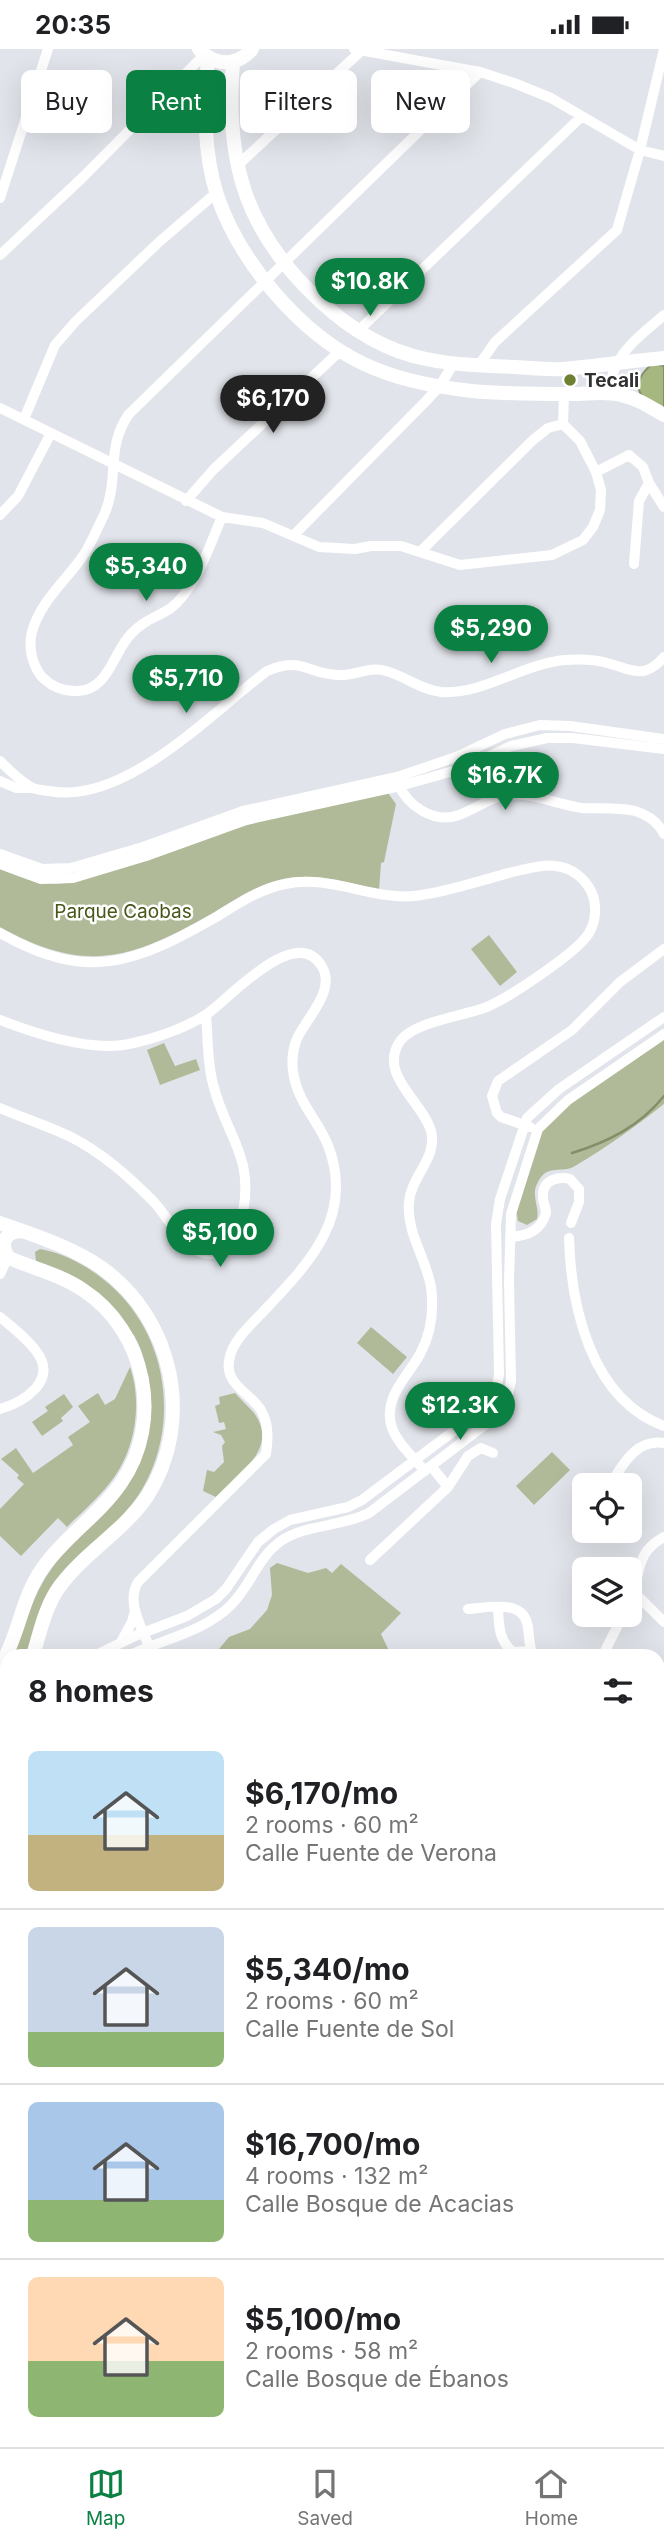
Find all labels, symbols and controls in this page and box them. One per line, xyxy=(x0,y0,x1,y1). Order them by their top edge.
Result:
text: 20:35 xyxy=(35,9,111,40)
chip: Buy xyxy=(21,70,112,133)
chip: Rent xyxy=(126,70,226,133)
chip: Filters xyxy=(240,70,357,133)
chip: New xyxy=(371,70,470,133)
pin: $10.8K xyxy=(313,259,427,318)
text: $10.8K xyxy=(331,267,409,295)
place label: Tecali xyxy=(584,369,639,392)
marker: Tecali xyxy=(562,372,578,388)
pin: $6,170 xyxy=(216,375,330,435)
text: $6,170 xyxy=(236,384,310,412)
pin: $5,340 xyxy=(89,543,203,603)
text: $5,340 xyxy=(105,552,187,580)
pin: $5,290 xyxy=(434,605,548,665)
text: $5,290 xyxy=(450,614,532,642)
pin: $5,710 xyxy=(129,655,243,715)
text: $5,710 xyxy=(148,664,224,692)
pin: $16.7K xyxy=(448,753,562,812)
text: $16.7K xyxy=(467,761,543,789)
park label: Parque Caobas xyxy=(54,900,192,923)
pin: $5,100 xyxy=(163,1209,277,1269)
text: $5,100 xyxy=(182,1218,258,1246)
pin: $12.3K xyxy=(403,1383,517,1442)
text: $12.3K xyxy=(421,1391,499,1419)
map controls xyxy=(572,1473,642,1627)
button: locate xyxy=(572,1473,642,1543)
button: layers xyxy=(572,1557,642,1627)
icon: filters xyxy=(599,1672,637,1710)
text: 8 homes xyxy=(28,1673,154,1709)
text: $6,170/mo xyxy=(245,1775,398,1811)
icon: home xyxy=(84,1779,168,1863)
text: 2 rooms · 60 m² xyxy=(245,1811,419,1839)
text: Calle Fuente de Verona xyxy=(245,1839,497,1867)
text: $5,340/mo xyxy=(245,1951,410,1987)
icon: home xyxy=(84,1955,168,2039)
text: 2 rooms · 60 m² xyxy=(245,1987,419,2015)
text: Calle Fuente de Sol xyxy=(245,2015,454,2043)
text: $16,700/mo xyxy=(245,2126,420,2162)
icon: home xyxy=(84,2130,168,2214)
text: 4 rooms · 132 m² xyxy=(245,2162,428,2190)
text: Calle Bosque de Acacias xyxy=(245,2190,514,2218)
text: $5,100/mo xyxy=(245,2301,401,2337)
icon: home xyxy=(84,2305,168,2389)
text: 2 rooms · 58 m² xyxy=(245,2337,418,2365)
text: Calle Bosque de Ébanos xyxy=(245,2365,509,2393)
tab: Map xyxy=(86,2465,125,2530)
tab: Saved xyxy=(297,2465,353,2530)
tab: Home xyxy=(525,2465,578,2530)

